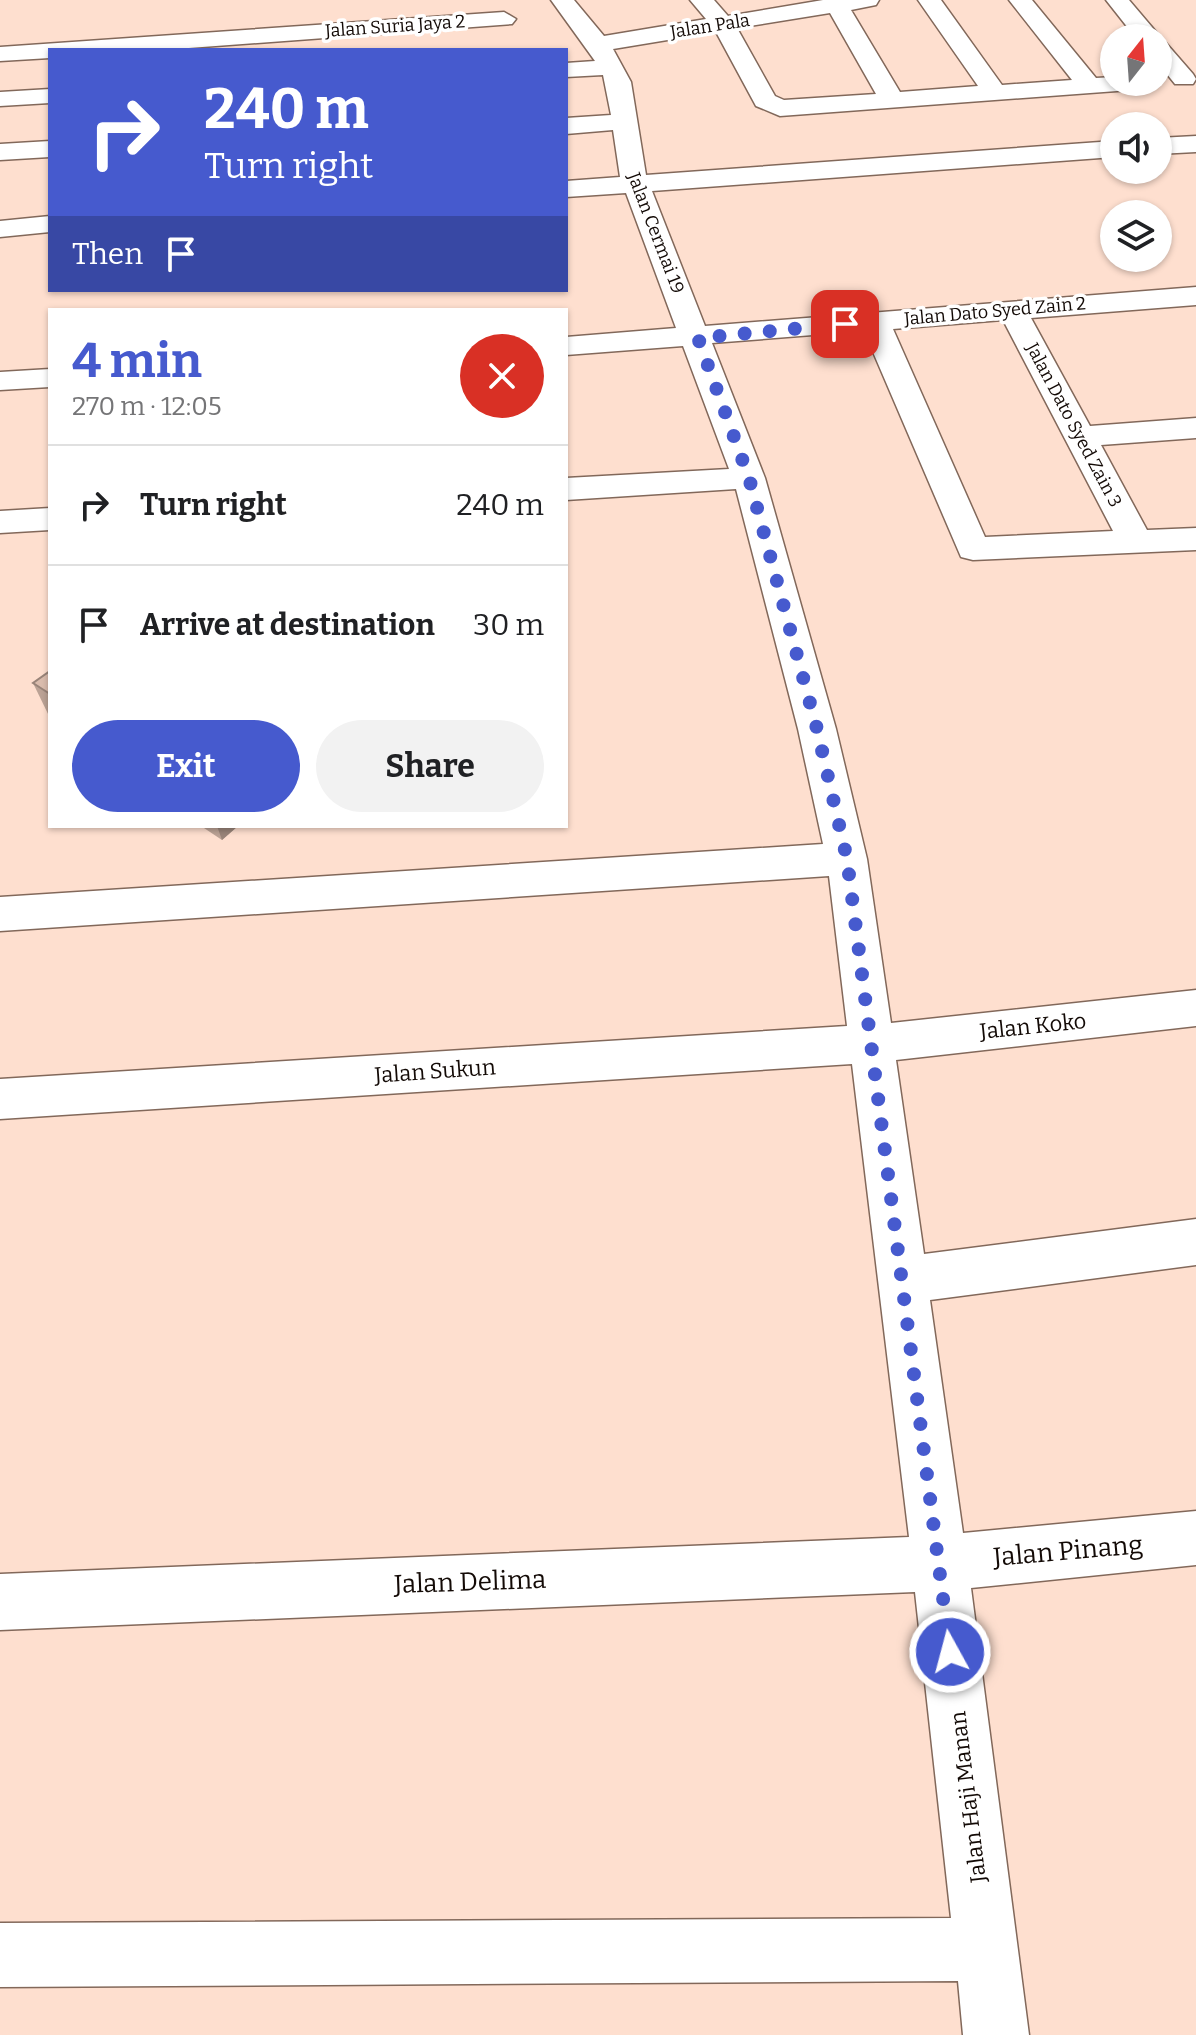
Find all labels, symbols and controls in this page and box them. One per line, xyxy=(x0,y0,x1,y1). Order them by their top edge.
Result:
street label: Jalan Pala xyxy=(668,9,751,43)
street label: Jalan Suria Jaya 2 xyxy=(323,10,466,42)
north arrow xyxy=(1100,24,1172,96)
map controls xyxy=(1100,24,1172,272)
text: 240 m xyxy=(204,76,369,143)
icon: right xyxy=(72,80,176,184)
button: sound xyxy=(1100,112,1172,184)
text: Turn right xyxy=(204,144,373,188)
street label: Jalan Cermai 19 xyxy=(622,169,689,297)
button: layers xyxy=(1100,200,1172,272)
icon: arrive xyxy=(159,232,203,276)
text: Then xyxy=(72,236,143,272)
pin xyxy=(811,290,879,358)
street label: Jalan Dato Syed Zain 2 xyxy=(902,292,1087,330)
icon: arrive xyxy=(823,302,867,346)
text: 4 min xyxy=(72,332,202,390)
button: close xyxy=(460,334,544,418)
street label: Jalan Dato Syed Zain 3 xyxy=(1021,338,1127,511)
text: 270 m · 12:05 xyxy=(72,391,222,422)
icon: right xyxy=(72,483,116,527)
text: Turn right xyxy=(140,487,287,523)
text: 240 m xyxy=(456,487,544,523)
icon: arrive xyxy=(72,603,116,647)
text: Arrive at destination xyxy=(140,607,435,643)
text: 30 m xyxy=(473,607,544,643)
button: Exit xyxy=(72,720,300,812)
button: Share xyxy=(316,720,544,812)
street label: Jalan Koko xyxy=(977,1007,1088,1045)
street label: Jalan Sukun xyxy=(372,1053,497,1089)
street label: Jalan Pinang xyxy=(991,1529,1144,1573)
street label: Jalan Delima xyxy=(392,1564,547,1600)
position arrow xyxy=(908,1610,992,1694)
street label: Jalan Haji Manan xyxy=(944,1710,992,1885)

